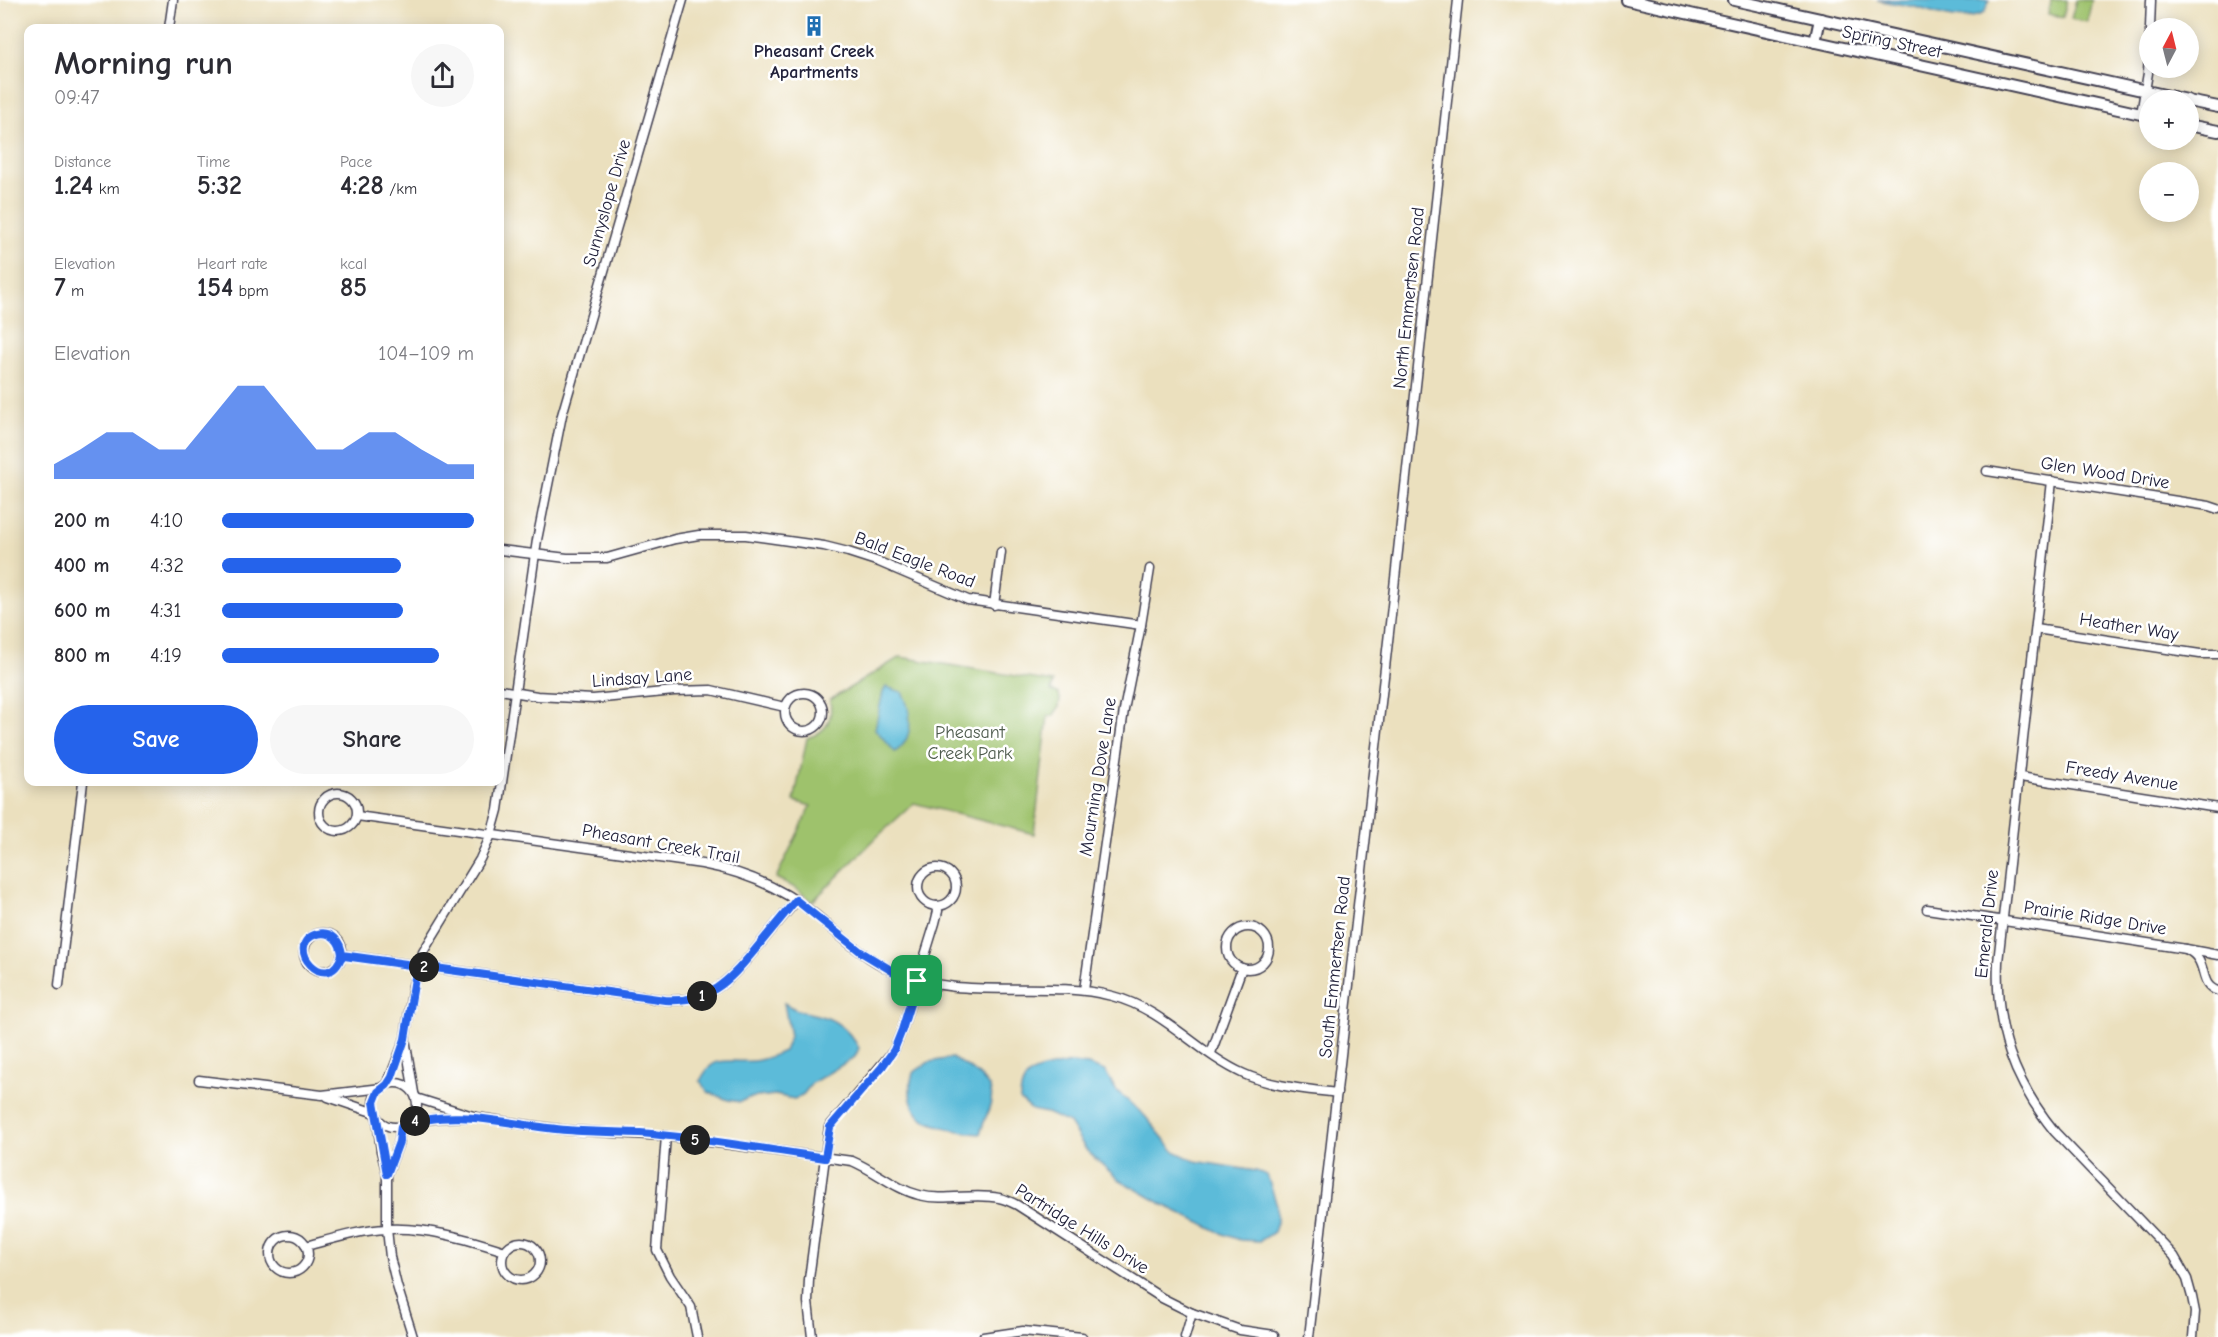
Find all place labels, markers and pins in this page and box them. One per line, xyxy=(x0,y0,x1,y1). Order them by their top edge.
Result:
building icon: Pheasant Creek Apartments xyxy=(802,14,826,38)
place label: Pheasant Creek Apartments xyxy=(754,41,874,83)
pin: 2 xyxy=(409,952,439,982)
pin xyxy=(891,955,942,1006)
pin: 1 xyxy=(687,981,717,1011)
pin: 4 xyxy=(400,1106,430,1136)
pin: 5 xyxy=(680,1125,710,1155)

